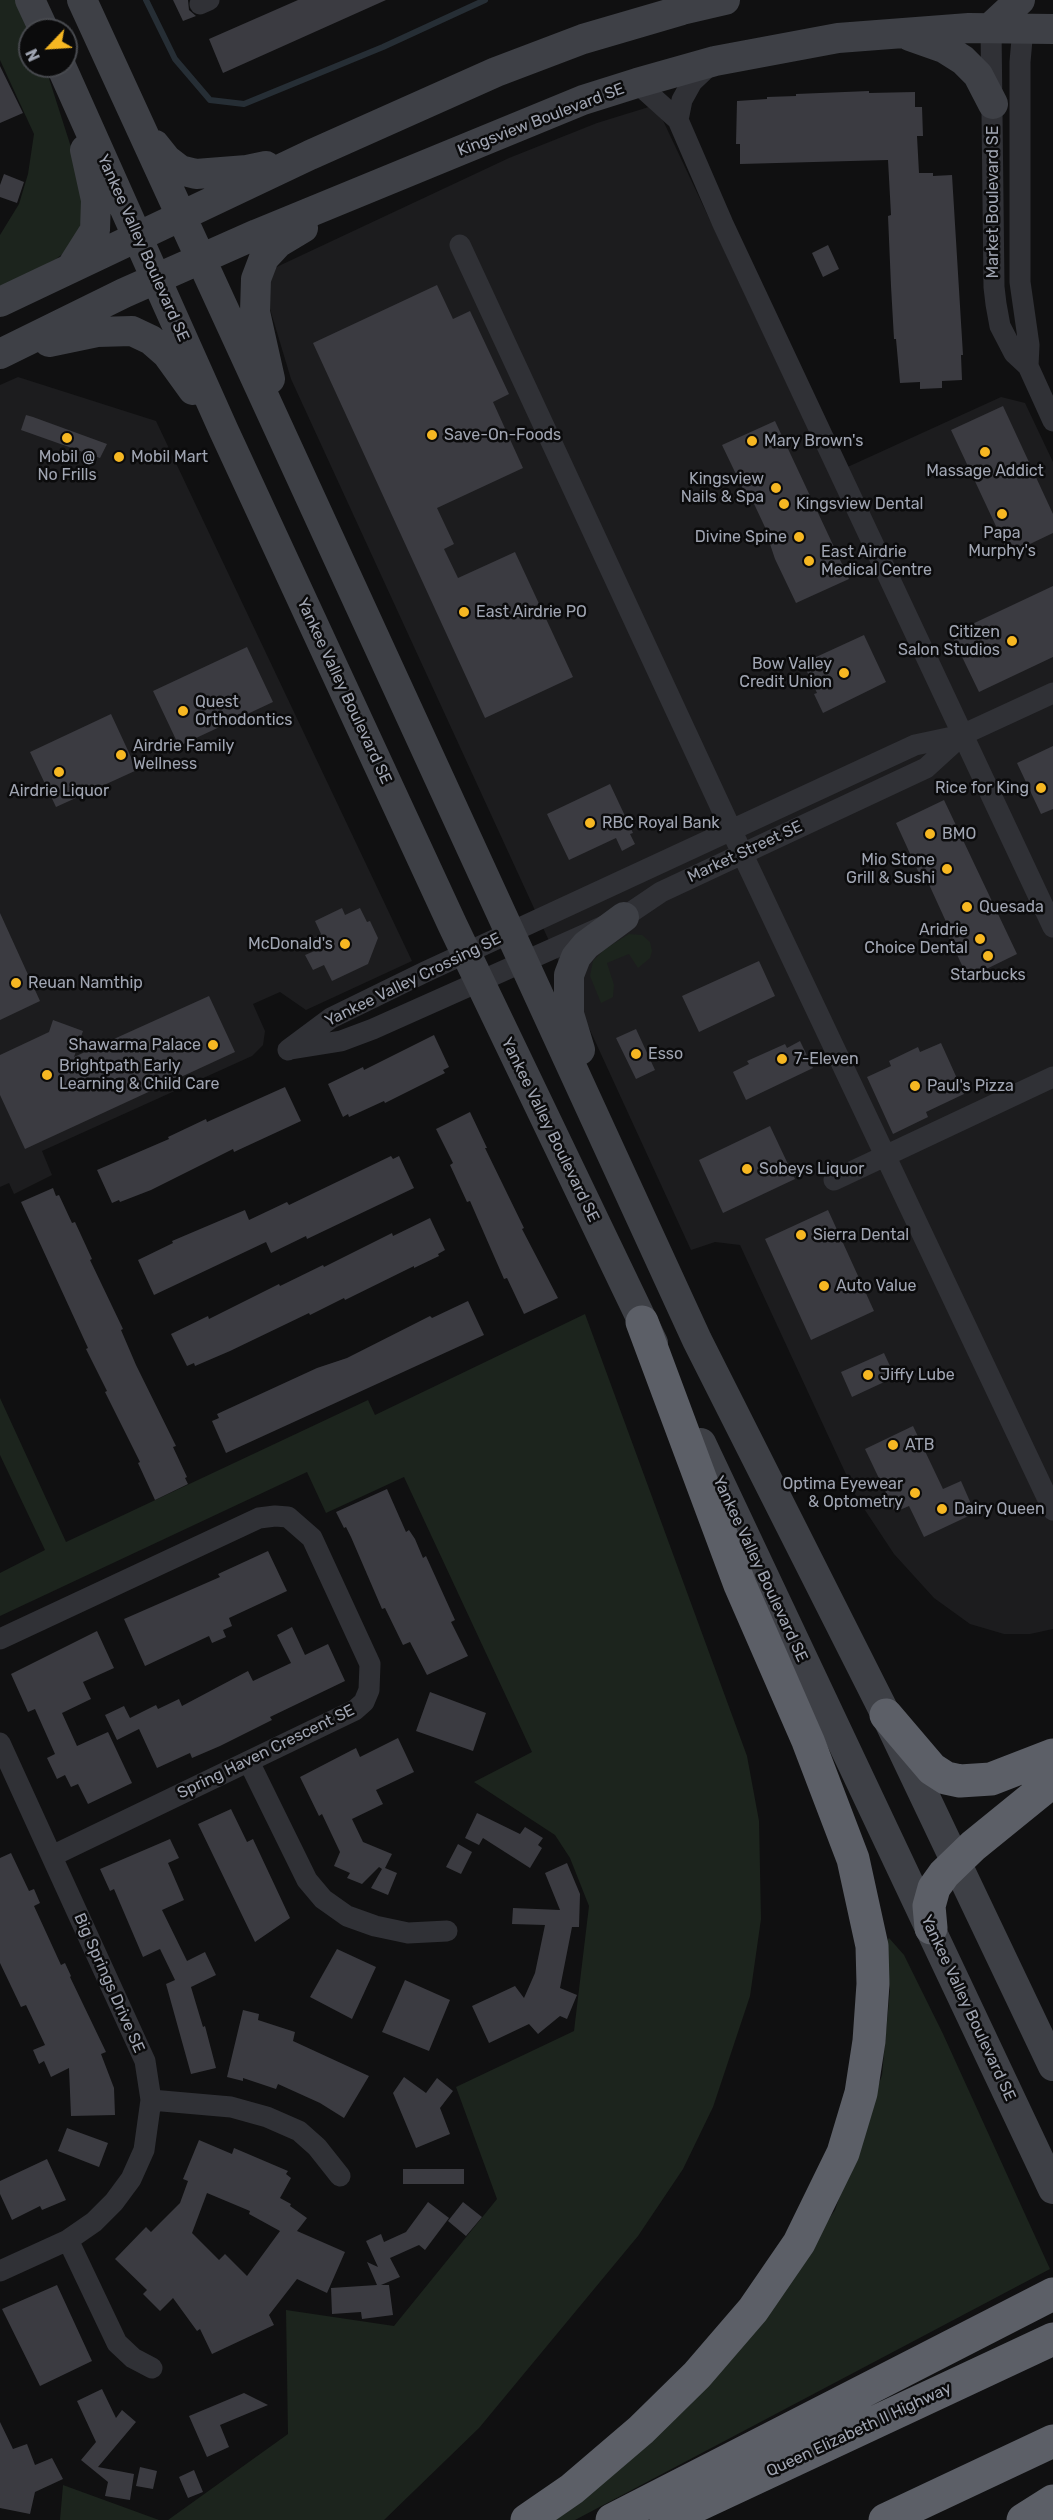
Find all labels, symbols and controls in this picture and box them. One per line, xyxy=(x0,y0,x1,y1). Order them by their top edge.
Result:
north arrow xyxy=(18,18,78,78)
text: N xyxy=(22,46,44,64)
street label: Kingsview Boulevard SE xyxy=(455,79,627,161)
street label: Market Boulevard SE xyxy=(983,125,1003,279)
street label: Yankee Valley Boulevard SE xyxy=(93,151,193,345)
place label: Save-On-Foods xyxy=(444,425,561,445)
marker: Save-On-Foods xyxy=(425,428,439,442)
marker: Mobil @ No Frills xyxy=(60,431,74,445)
place label: Mary Brown's xyxy=(764,431,863,451)
marker: Mary Brown's xyxy=(745,434,759,448)
marker: Massage Addict xyxy=(978,445,992,459)
place label: Mobil @ No Frills xyxy=(37,447,97,485)
place label: Mobil Mart xyxy=(131,447,208,467)
marker: Mobil Mart xyxy=(112,450,126,464)
place label: Massage Addict xyxy=(926,461,1044,481)
place label: Kingsview Nails & Spa xyxy=(681,469,764,507)
marker: Kingsview Nails & Spa xyxy=(769,481,783,495)
place label: Kingsview Dental xyxy=(796,494,923,514)
marker: Kingsview Dental xyxy=(777,497,791,511)
marker: Papa Murphy's xyxy=(995,507,1009,521)
place label: Papa Murphy's xyxy=(968,523,1036,561)
place label: Divine Spine xyxy=(695,527,787,547)
marker: Divine Spine xyxy=(792,530,806,544)
place label: East Airdrie Medical Centre xyxy=(821,542,932,580)
marker: East Airdrie Medical Centre xyxy=(802,554,816,568)
street label: Yankee Valley Boulevard SE xyxy=(292,595,396,787)
place label: East Airdrie PO xyxy=(476,602,587,622)
marker: East Airdrie PO xyxy=(457,605,471,619)
place label: Citizen Salon Studios xyxy=(898,622,1000,660)
marker: Citizen Salon Studios xyxy=(1005,634,1019,648)
place label: Bow Valley Credit Union xyxy=(739,654,832,692)
marker: Bow Valley Credit Union xyxy=(837,666,851,680)
place label: Quest Orthodontics xyxy=(195,692,292,730)
marker: Quest Orthodontics xyxy=(176,704,190,718)
place label: Airdrie Family Wellness xyxy=(133,736,234,774)
marker: Airdrie Family Wellness xyxy=(114,748,128,762)
marker: Airdrie Liquor xyxy=(52,765,66,779)
place label: Rice for King xyxy=(935,778,1029,798)
place label: Airdrie Liquor xyxy=(9,781,109,801)
marker: Rice for King xyxy=(1034,781,1048,795)
place label: RBC Royal Bank xyxy=(602,813,720,833)
marker: RBC Royal Bank xyxy=(583,816,597,830)
street label: Market Street SE xyxy=(685,817,805,887)
place label: BMO xyxy=(942,824,976,844)
marker: BMO xyxy=(923,827,937,841)
place label: Mio Stone Grill & Sushi xyxy=(846,850,935,888)
marker: Mio Stone Grill & Sushi xyxy=(940,862,954,876)
place label: Quesada xyxy=(979,897,1044,917)
marker: Quesada xyxy=(960,900,974,914)
place label: Aridrie Choice Dental xyxy=(864,920,968,958)
street label: Yankee Valley Crossing SE xyxy=(322,929,504,1031)
marker: Aridrie Choice Dental xyxy=(973,932,987,946)
place label: McDonald's xyxy=(248,934,333,954)
marker: McDonald's xyxy=(338,937,352,951)
marker: Starbucks xyxy=(981,949,995,963)
place label: Starbucks xyxy=(950,965,1026,985)
place label: Reuan Namthip xyxy=(28,973,143,993)
marker: Reuan Namthip xyxy=(9,976,23,990)
place label: Shawarma Palace xyxy=(69,1035,201,1055)
street label: Yankee Valley Boulevard SE xyxy=(497,1035,603,1225)
marker: Shawarma Palace xyxy=(206,1038,220,1052)
place label: Esso xyxy=(648,1044,683,1064)
marker: Esso xyxy=(629,1047,643,1061)
place label: 7-Eleven xyxy=(794,1049,859,1069)
marker: 7-Eleven xyxy=(775,1052,789,1066)
place label: Brightpath Early Learning & Child Care xyxy=(59,1056,219,1094)
marker: Brightpath Early Learning & Child Care xyxy=(40,1068,54,1082)
place label: Paul's Pizza xyxy=(927,1076,1014,1096)
marker: Paul's Pizza xyxy=(908,1079,922,1093)
place label: Sobeys Liquor xyxy=(759,1159,864,1179)
marker: Sobeys Liquor xyxy=(740,1162,754,1176)
place label: Sierra Dental xyxy=(813,1225,909,1245)
marker: Sierra Dental xyxy=(794,1228,808,1242)
place label: Auto Value xyxy=(836,1276,916,1296)
marker: Auto Value xyxy=(817,1279,831,1293)
place label: Jiffy Lube xyxy=(880,1365,955,1385)
marker: Jiffy Lube xyxy=(861,1368,875,1382)
place label: ATB xyxy=(905,1435,934,1455)
marker: ATB xyxy=(886,1438,900,1452)
street label: Yankee Valley Boulevard SE xyxy=(708,1473,812,1665)
place label: Optima Eyewear & Optometry xyxy=(782,1474,903,1512)
marker: Optima Eyewear & Optometry xyxy=(908,1486,922,1500)
place label: Dairy Queen xyxy=(954,1499,1045,1519)
marker: Dairy Queen xyxy=(935,1502,949,1516)
street label: Spring Haven Crescent SE xyxy=(174,1701,358,1803)
street label: Big Springs Drive SE xyxy=(70,1910,148,2056)
street label: Yankee Valley Boulevard SE xyxy=(916,1912,1020,2104)
street label: Queen Elizabeth II Highway xyxy=(763,2379,955,2481)

